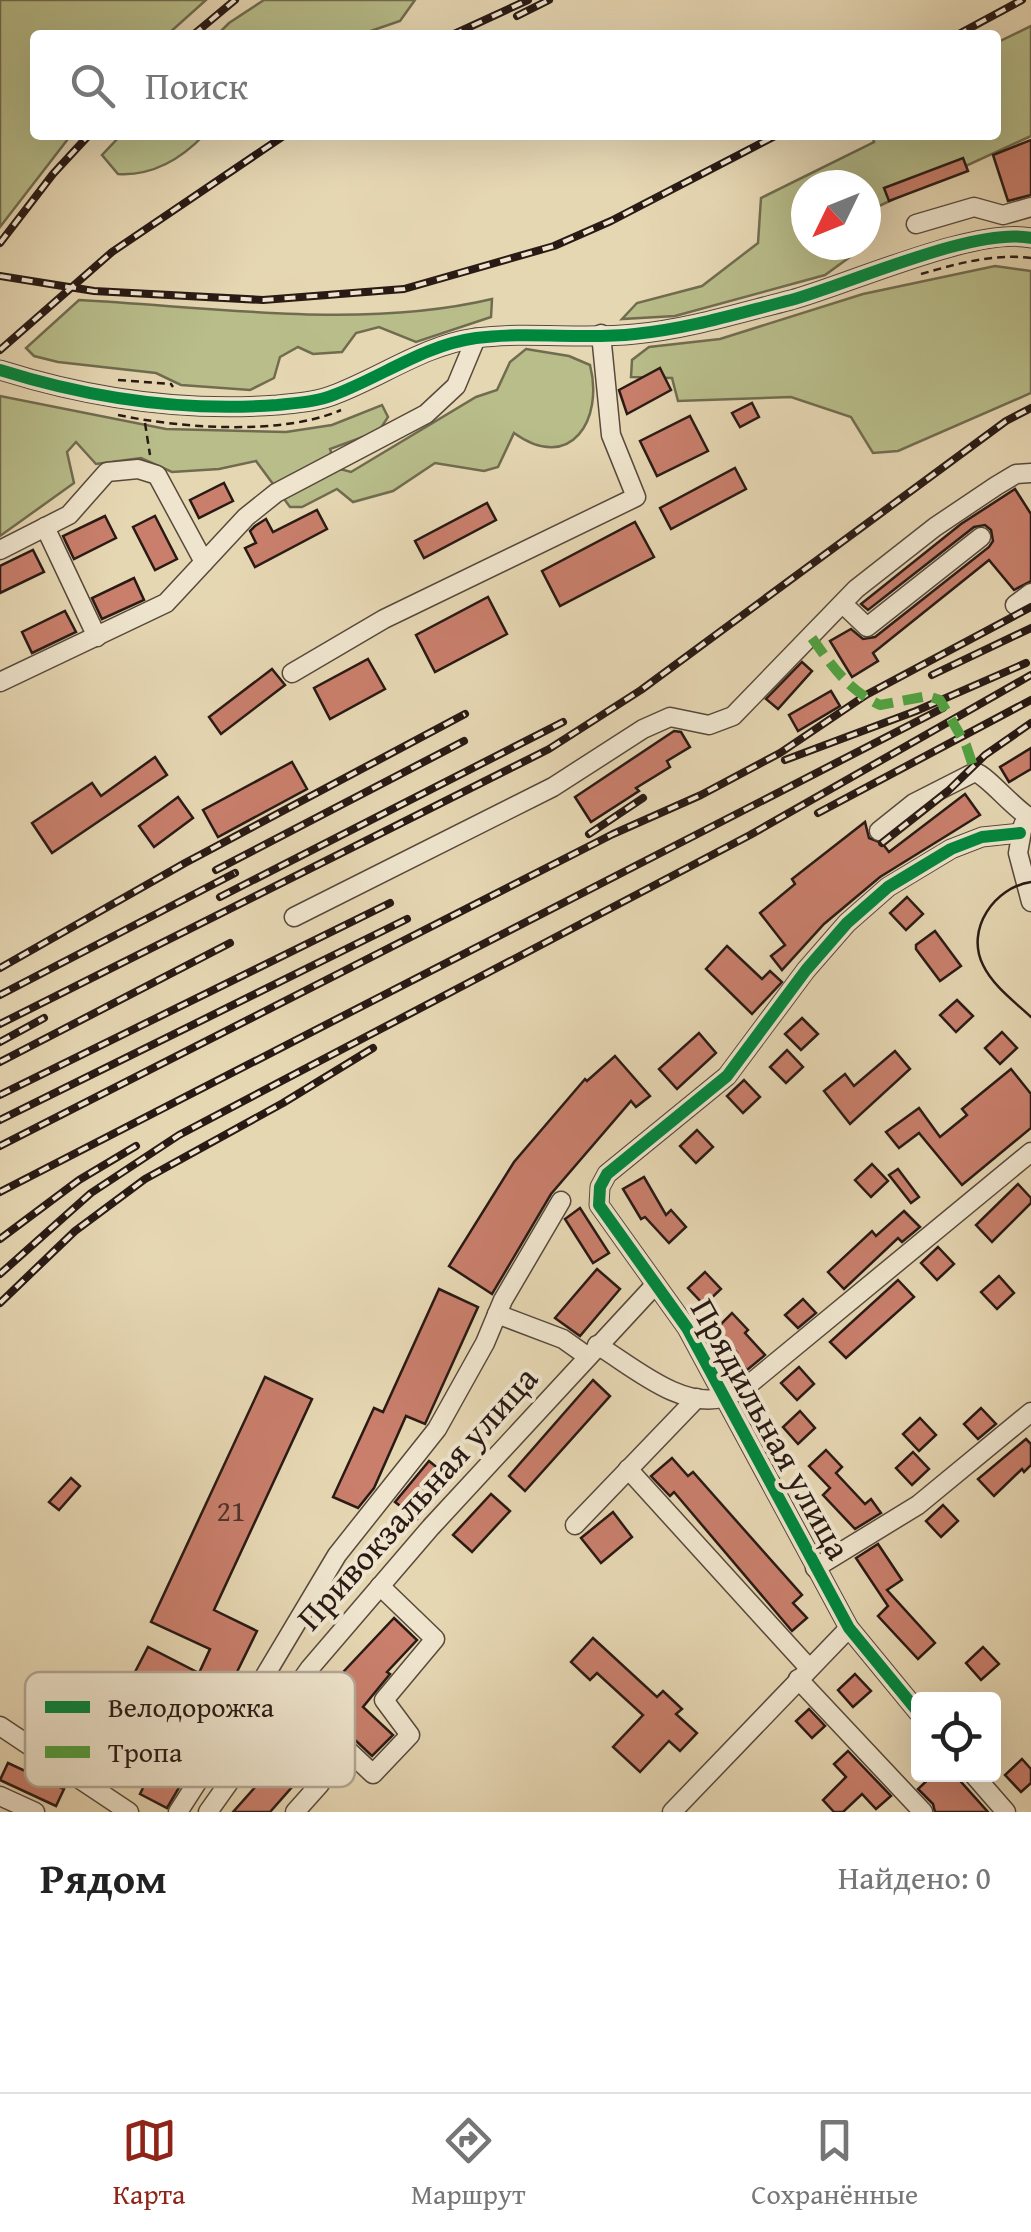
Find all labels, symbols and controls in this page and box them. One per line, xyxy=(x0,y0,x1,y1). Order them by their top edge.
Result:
search box xyxy=(30,30,1001,140)
text: Поиск xyxy=(145,57,248,113)
icon: search xyxy=(65,58,120,113)
north arrow xyxy=(791,170,881,260)
street label: Прядильная улица xyxy=(678,1289,865,1569)
street label: Привокзальная улица xyxy=(284,1354,550,1641)
house number: 21 xyxy=(217,1488,245,1532)
legend xyxy=(25,1672,355,1787)
text: Велодорожка xyxy=(108,1686,275,1727)
map controls xyxy=(911,1692,1001,1782)
button: locate xyxy=(911,1692,1001,1782)
text: Тропа xyxy=(108,1731,183,1772)
text: Рядом xyxy=(40,1847,167,1908)
text: Найдено: 0 xyxy=(838,1854,991,1901)
tab: Карта xyxy=(113,2113,185,2214)
tab: Маршрут xyxy=(411,2113,526,2214)
tab: Сохранённые xyxy=(751,2113,918,2214)

